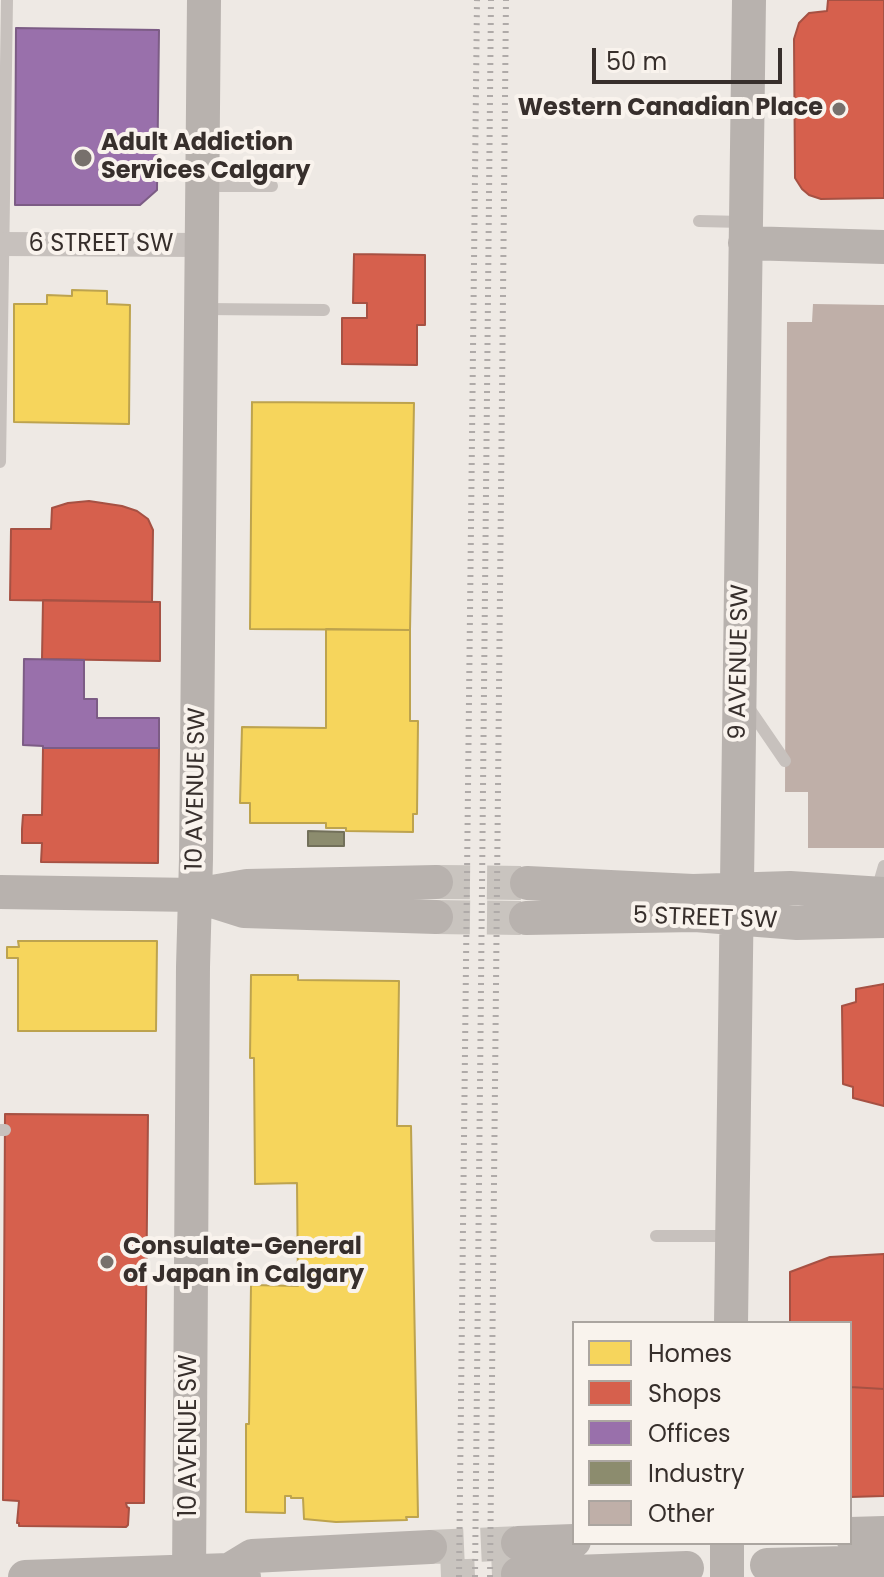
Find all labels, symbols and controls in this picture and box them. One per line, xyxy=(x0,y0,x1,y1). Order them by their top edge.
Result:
scale bar xyxy=(596,32,786,82)
text: 50 m xyxy=(606,45,667,78)
place label: Western Canadian Place xyxy=(518,95,823,123)
marker: Western Canadian Place xyxy=(830,100,848,118)
place label: Adult Addiction Services Calgary xyxy=(101,130,310,186)
marker: Adult Addiction Services Calgary xyxy=(72,147,94,169)
street label: 6 STREET SW xyxy=(29,231,173,259)
street label: 9 AVENUE SW xyxy=(724,584,756,740)
street label: 10 AVENUE SW xyxy=(181,707,213,871)
street label: 5 STREET SW xyxy=(632,902,778,936)
place label: Consulate-General of Japan in Calgary xyxy=(123,1234,364,1290)
marker: Consulate-General of Japan in Calgary xyxy=(98,1253,116,1271)
legend xyxy=(572,1321,852,1545)
text: Homes xyxy=(648,1337,732,1370)
street label: 10 AVENUE SW xyxy=(176,1354,204,1518)
text: Shops xyxy=(648,1377,722,1410)
text: Offices xyxy=(648,1417,731,1450)
text: Industry xyxy=(648,1457,745,1490)
text: Other xyxy=(648,1497,715,1530)

